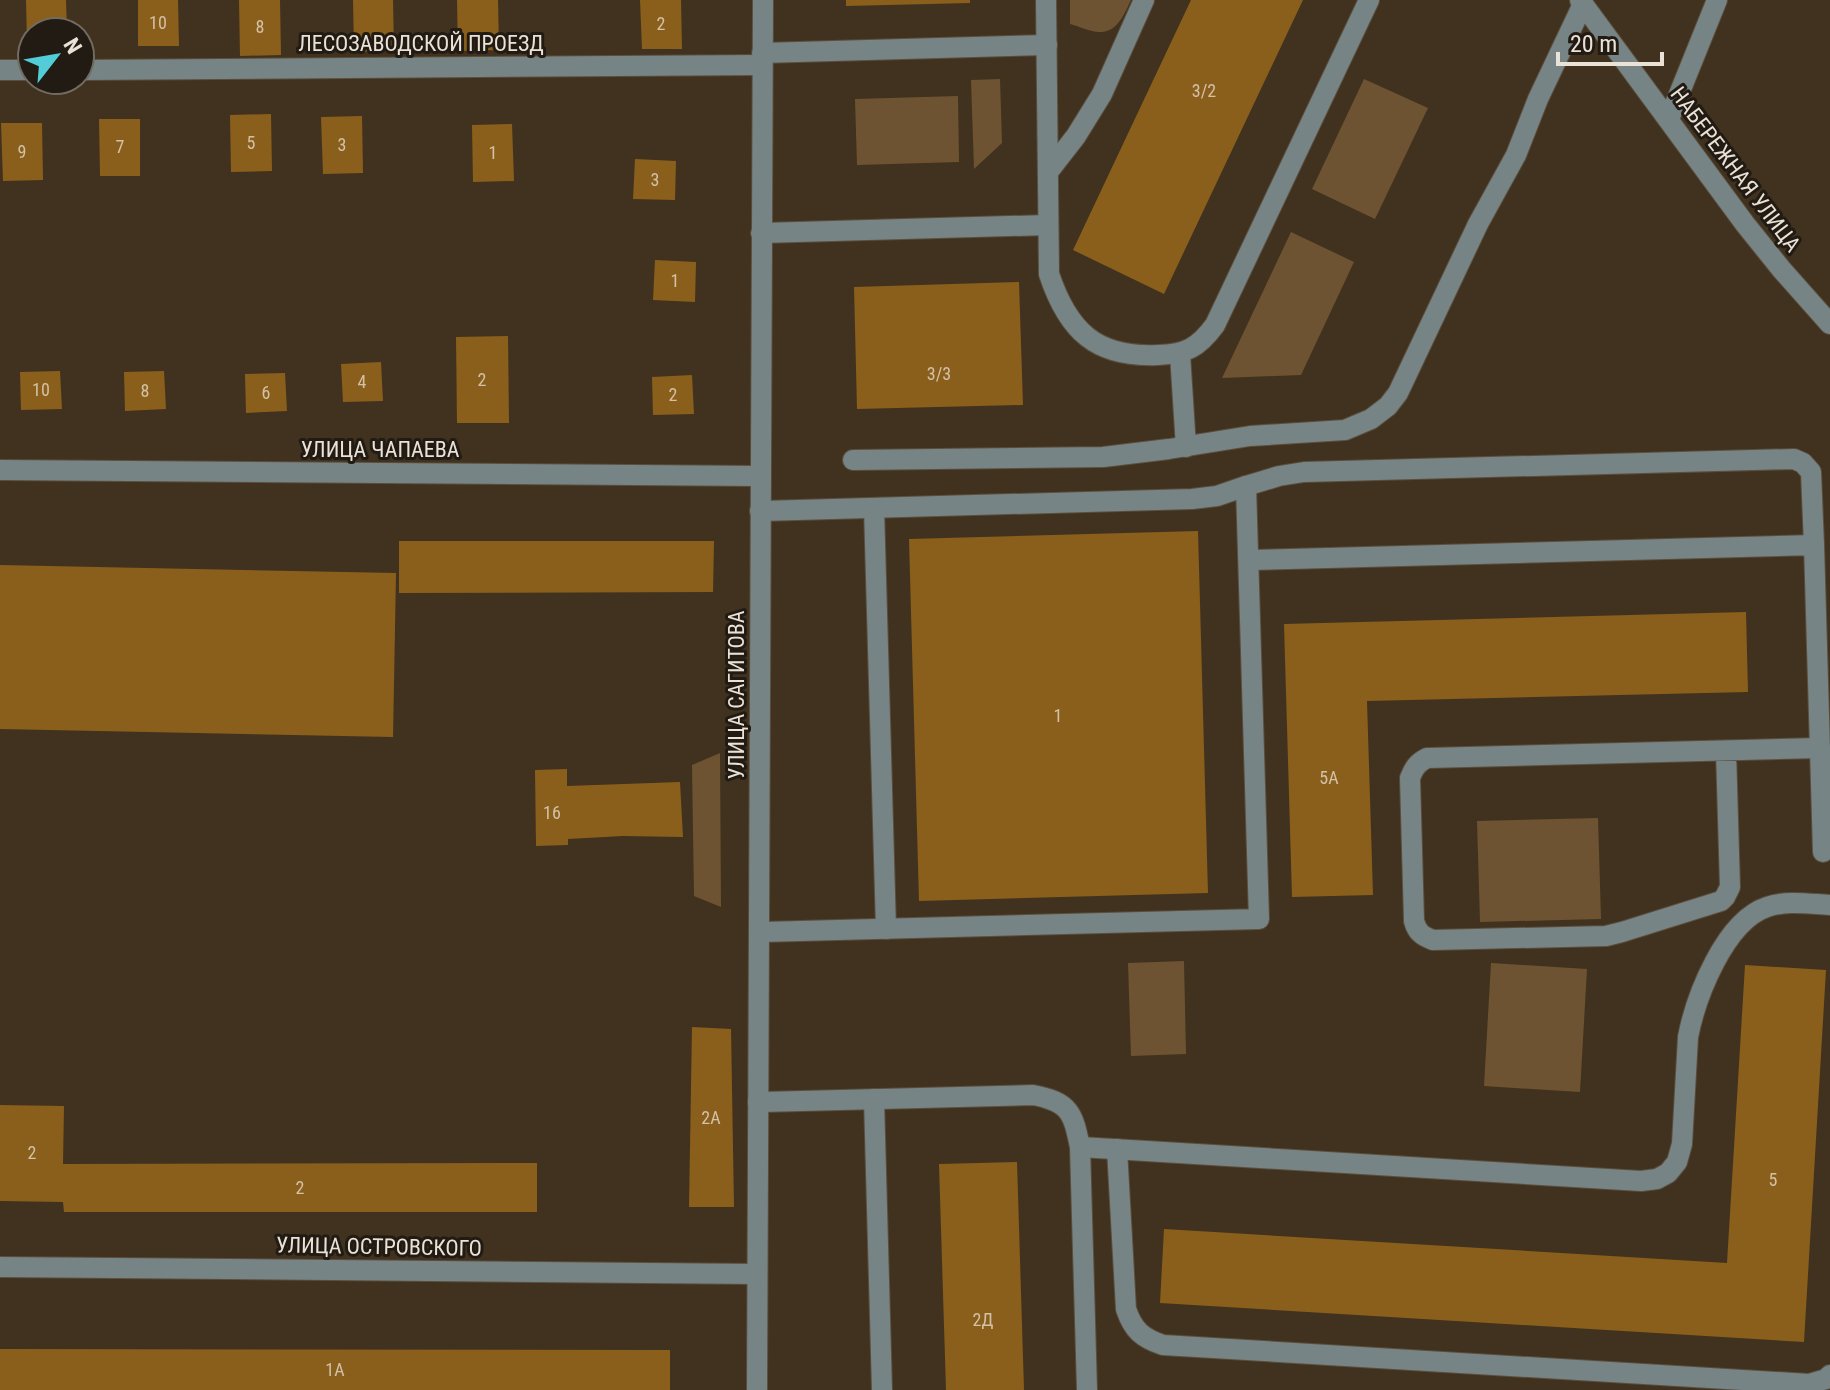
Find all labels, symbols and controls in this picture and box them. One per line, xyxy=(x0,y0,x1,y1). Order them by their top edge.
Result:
house number: 10 xyxy=(149,12,167,33)
house number: 2 xyxy=(657,13,666,34)
north arrow xyxy=(16,16,96,96)
house number: 8 xyxy=(256,16,264,37)
scale bar xyxy=(1558,16,1662,66)
text: 20 m xyxy=(1570,30,1617,58)
street label: ЛЕСОЗАВОДСКОЙ ПРОЕЗД xyxy=(298,31,544,56)
text: N xyxy=(59,34,87,58)
house number: 3/2 xyxy=(1192,80,1216,101)
street label: НАБЕРЕЖНАЯ УЛИЦА xyxy=(1666,82,1806,257)
house number: 5 xyxy=(247,132,256,153)
house number: 3 xyxy=(338,134,346,155)
house number: 7 xyxy=(116,136,125,157)
house number: 9 xyxy=(18,141,26,162)
house number: 1 xyxy=(489,142,497,163)
house number: 3 xyxy=(651,169,659,190)
house number: 1 xyxy=(671,270,679,291)
house number: 3/3 xyxy=(927,363,951,384)
house number: 2 xyxy=(478,369,487,390)
house number: 4 xyxy=(358,371,367,392)
house number: 10 xyxy=(32,379,50,400)
house number: 8 xyxy=(141,380,149,401)
house number: 6 xyxy=(262,382,270,403)
house number: 2 xyxy=(669,384,678,405)
street label: УЛИЦА ЧАПАЕВА xyxy=(301,437,460,462)
street label: УЛИЦА САГИТОВА xyxy=(724,610,749,779)
house number: 1 xyxy=(1054,705,1062,726)
house number: 5А xyxy=(1319,767,1339,788)
house number: 16 xyxy=(543,802,561,823)
house number: 2А xyxy=(701,1107,721,1128)
house number: 2 xyxy=(28,1142,37,1163)
house number: 5 xyxy=(1769,1169,1778,1190)
house number: 2 xyxy=(296,1177,305,1198)
street label: УЛИЦА ОСТРОВСКОГО xyxy=(276,1232,482,1261)
house number: 2Д xyxy=(973,1309,993,1330)
house number: 1А xyxy=(325,1359,345,1380)

